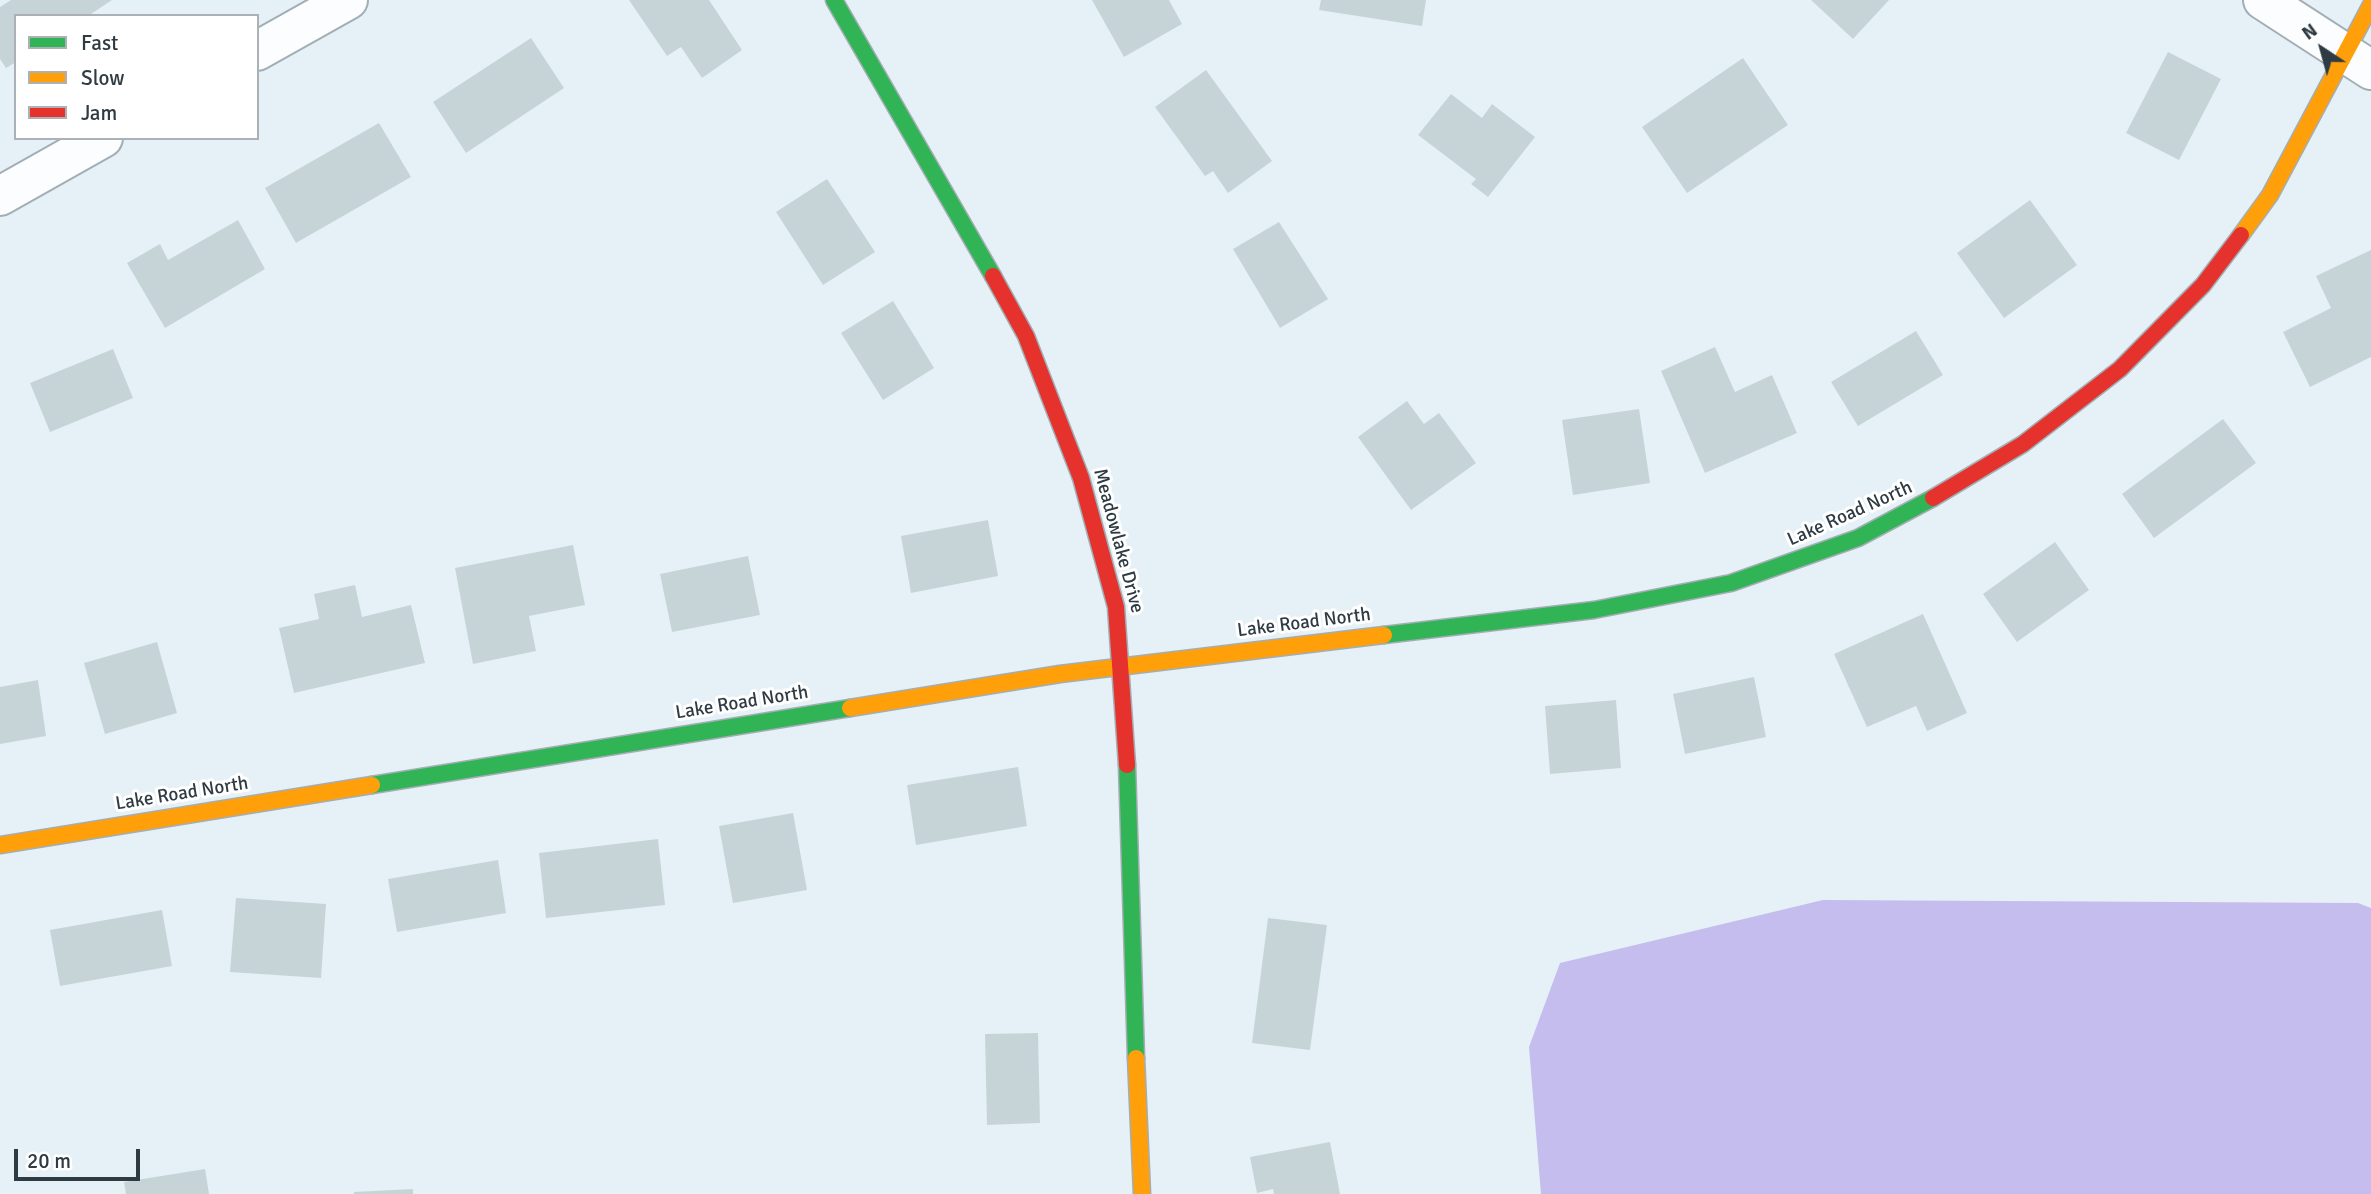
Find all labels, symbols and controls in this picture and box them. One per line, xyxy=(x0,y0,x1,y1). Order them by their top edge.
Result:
legend xyxy=(14,14,259,140)
north arrow xyxy=(2287,14,2357,84)
text: N xyxy=(2297,18,2322,46)
text: Fast xyxy=(81,30,118,56)
text: Slow xyxy=(81,65,125,91)
text: Jam xyxy=(81,100,117,126)
street label: Meadowlake Drive xyxy=(1088,466,1148,616)
street label: Lake Road North xyxy=(1784,476,1916,552)
street label: Lake Road North xyxy=(1236,604,1372,642)
street label: Lake Road North xyxy=(674,681,810,725)
street label: Lake Road North xyxy=(114,772,250,816)
scale bar xyxy=(18,1134,144,1178)
text: 20 m xyxy=(27,1148,71,1174)

